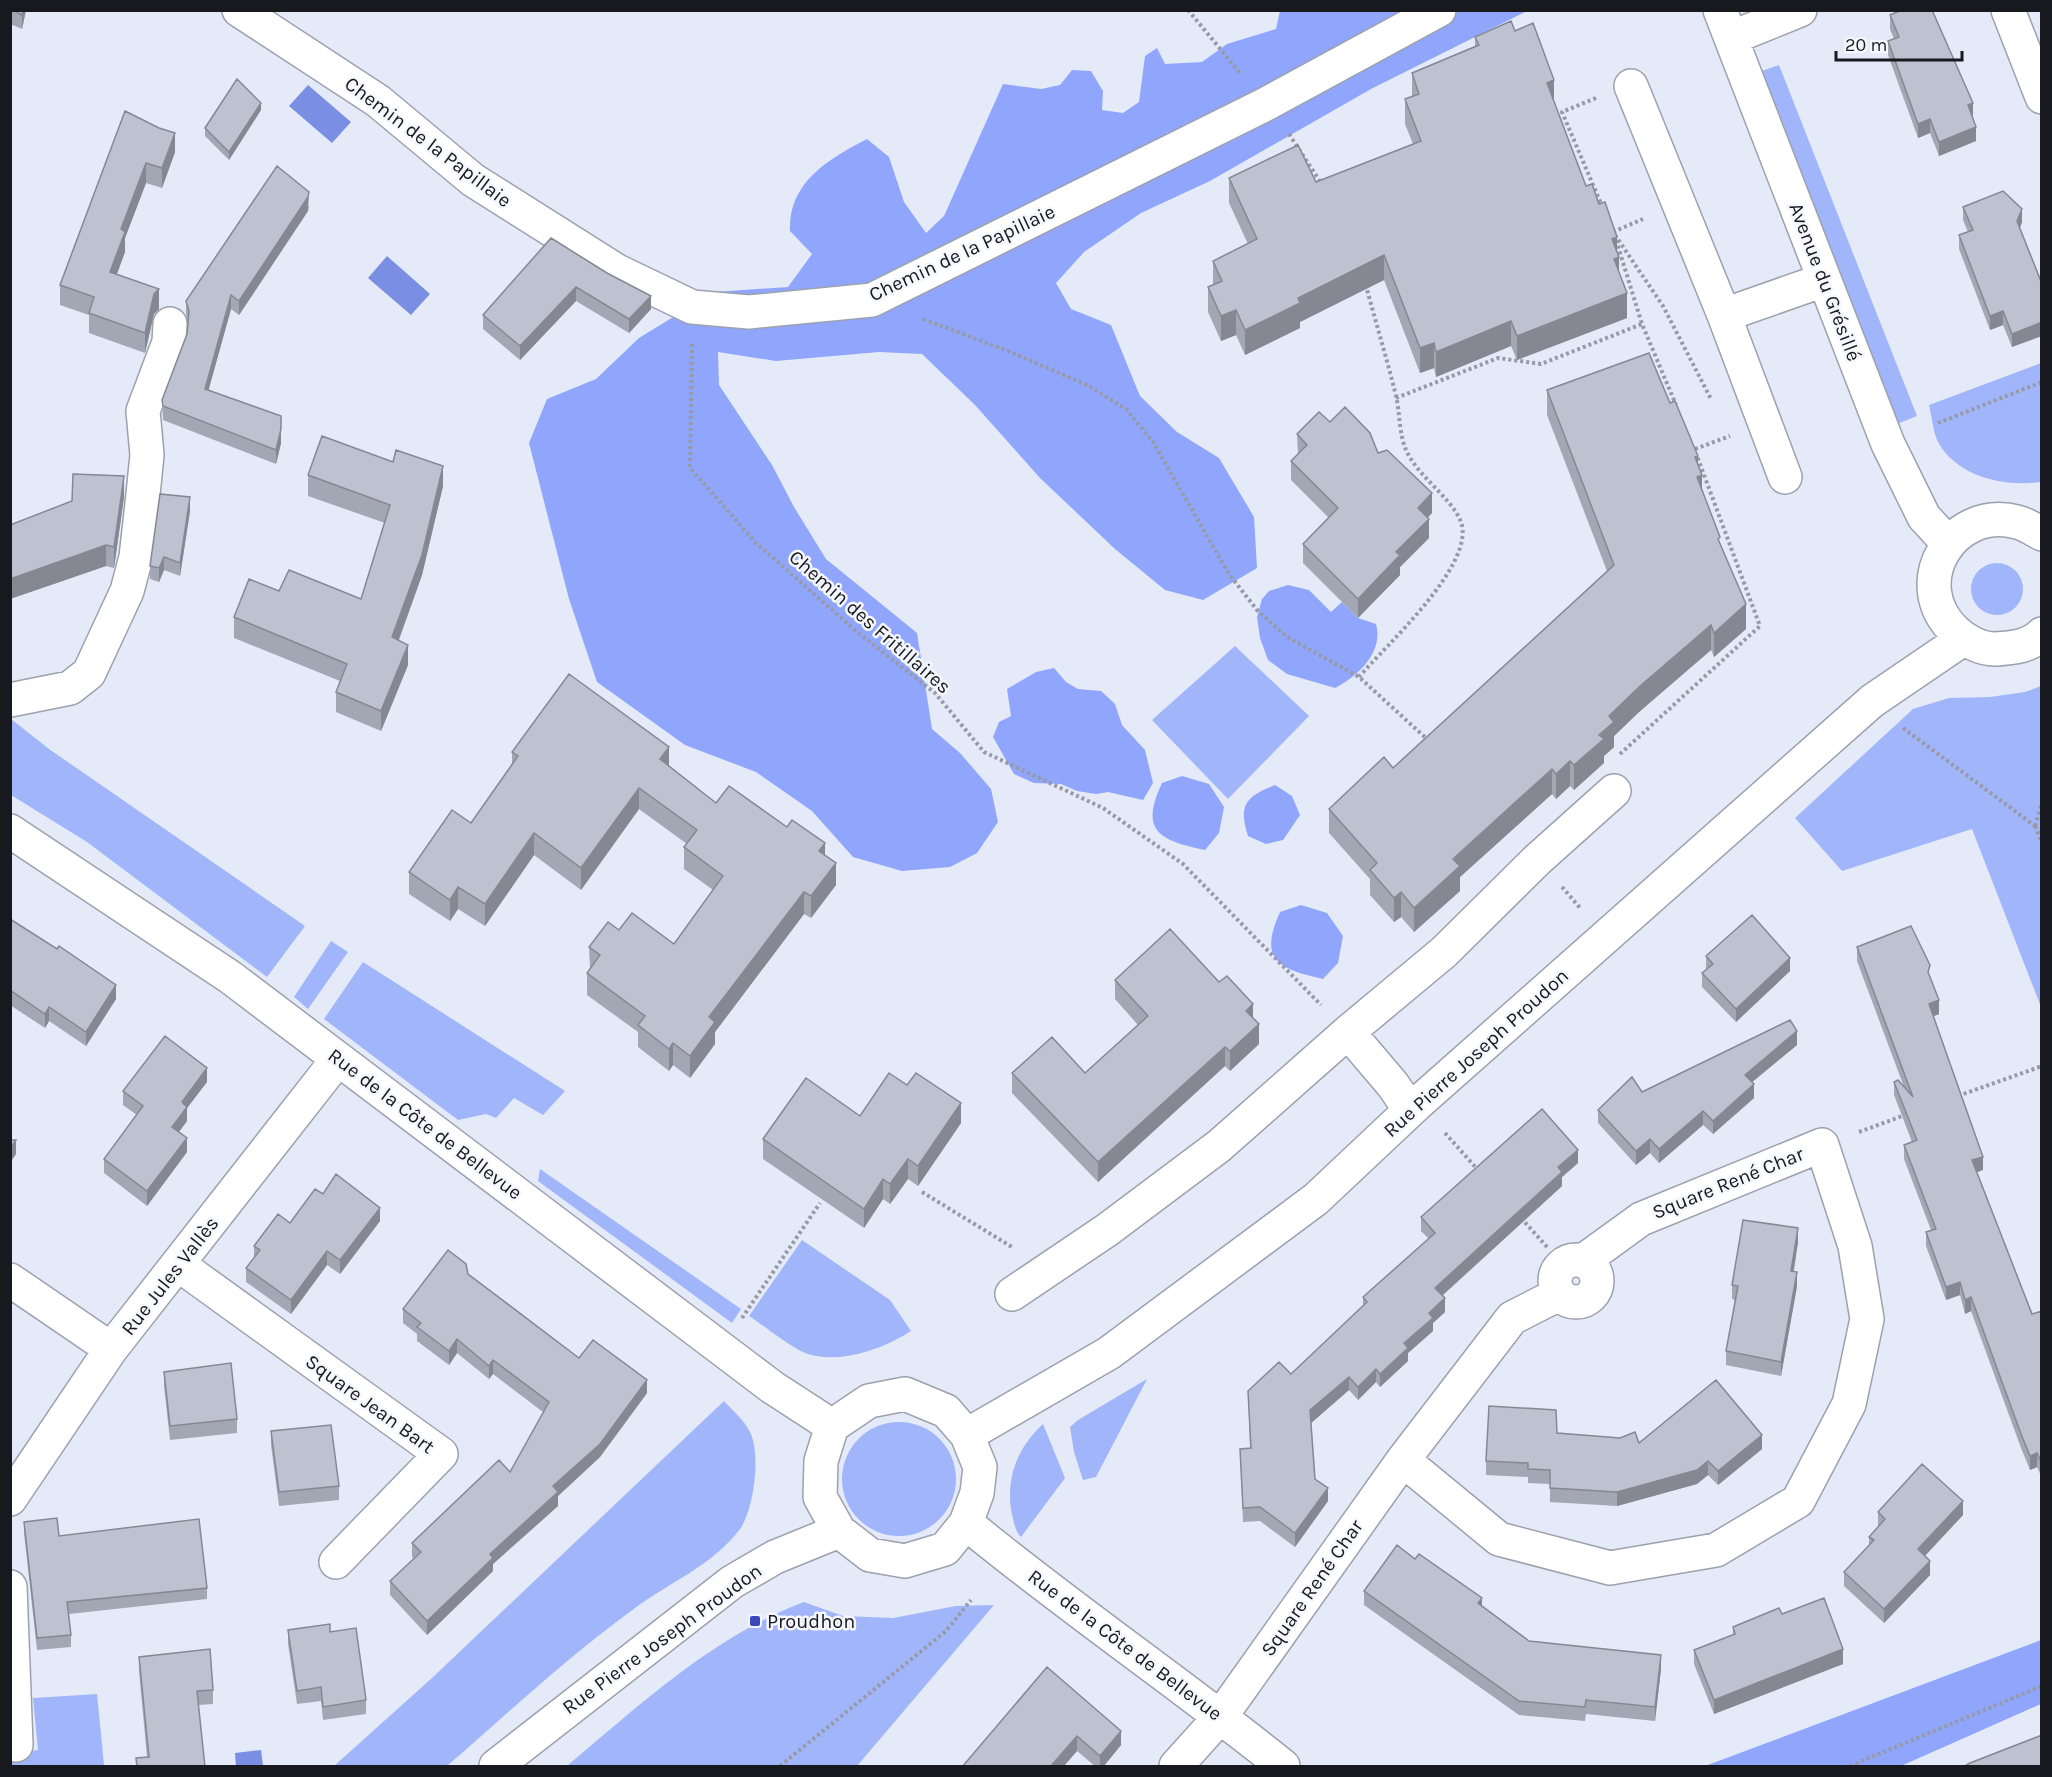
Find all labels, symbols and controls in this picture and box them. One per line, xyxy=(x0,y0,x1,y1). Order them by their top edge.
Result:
scale bar xyxy=(1836,24,1962,62)
text: 20 m xyxy=(1845,34,1887,56)
street label: Chemin de la Papillaie xyxy=(340,72,516,212)
street label: Chemin de la Papillaie xyxy=(865,200,1059,306)
street label: Avenue du Grésillé xyxy=(1784,200,1866,364)
street label: Chemin des Fritillaires xyxy=(784,545,956,699)
street label: Rue Pierre Joseph Proudon xyxy=(1379,964,1573,1142)
street label: Rue de la Côte de Bellevue xyxy=(324,1044,526,1204)
street label: Square René Char xyxy=(1649,1142,1808,1224)
street label: Rue Jules Vallès xyxy=(117,1212,223,1340)
street label: Square Jean Bart xyxy=(301,1350,439,1459)
street label: Square René Char xyxy=(1256,1515,1368,1661)
street label: Rue Pierre Joseph Proudon xyxy=(558,1559,766,1719)
street label: Rue de la Côte de Bellevue xyxy=(1024,1565,1226,1725)
place label: Proudhon xyxy=(767,1610,855,1633)
marker: Proudhon xyxy=(748,1614,762,1628)

